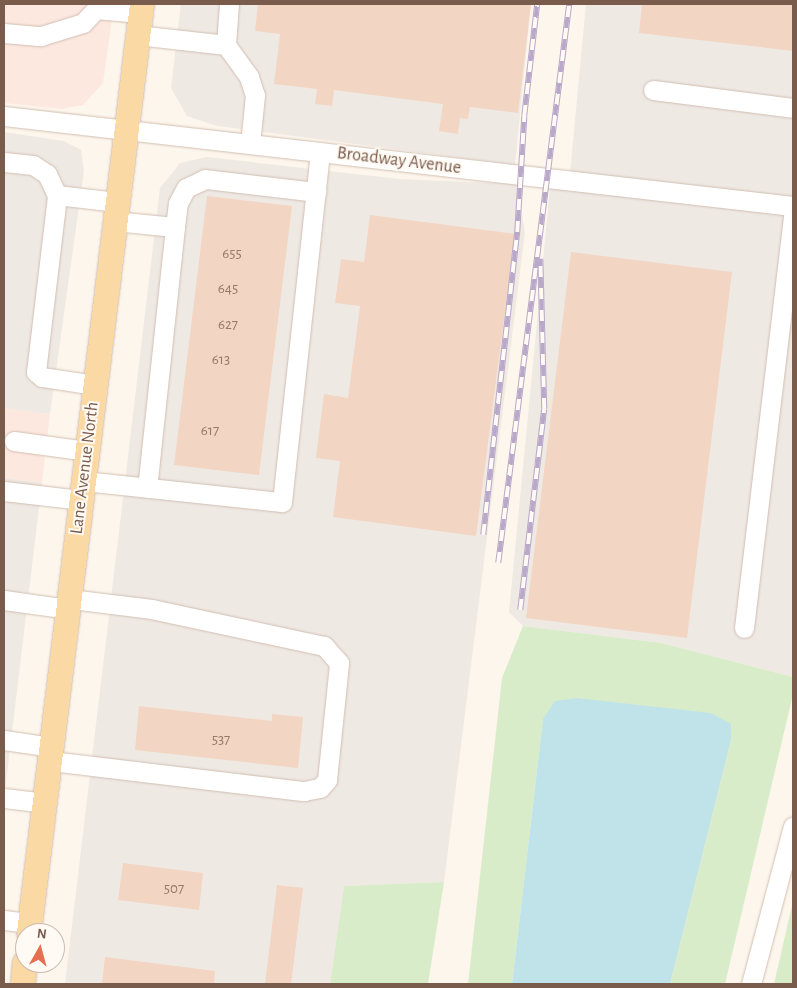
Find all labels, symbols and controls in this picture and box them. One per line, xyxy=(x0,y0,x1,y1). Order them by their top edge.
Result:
street label: Broadway Avenue xyxy=(336,143,462,179)
house number: 655 xyxy=(222,245,242,263)
house number: 645 xyxy=(218,280,238,298)
house number: 627 xyxy=(218,316,238,334)
house number: 613 xyxy=(212,351,230,369)
street label: Lane Avenue North xyxy=(66,401,104,535)
house number: 617 xyxy=(201,422,219,440)
house number: 537 xyxy=(212,731,230,749)
house number: 507 xyxy=(164,880,184,898)
north arrow xyxy=(15,923,65,973)
text: N xyxy=(36,927,47,942)

